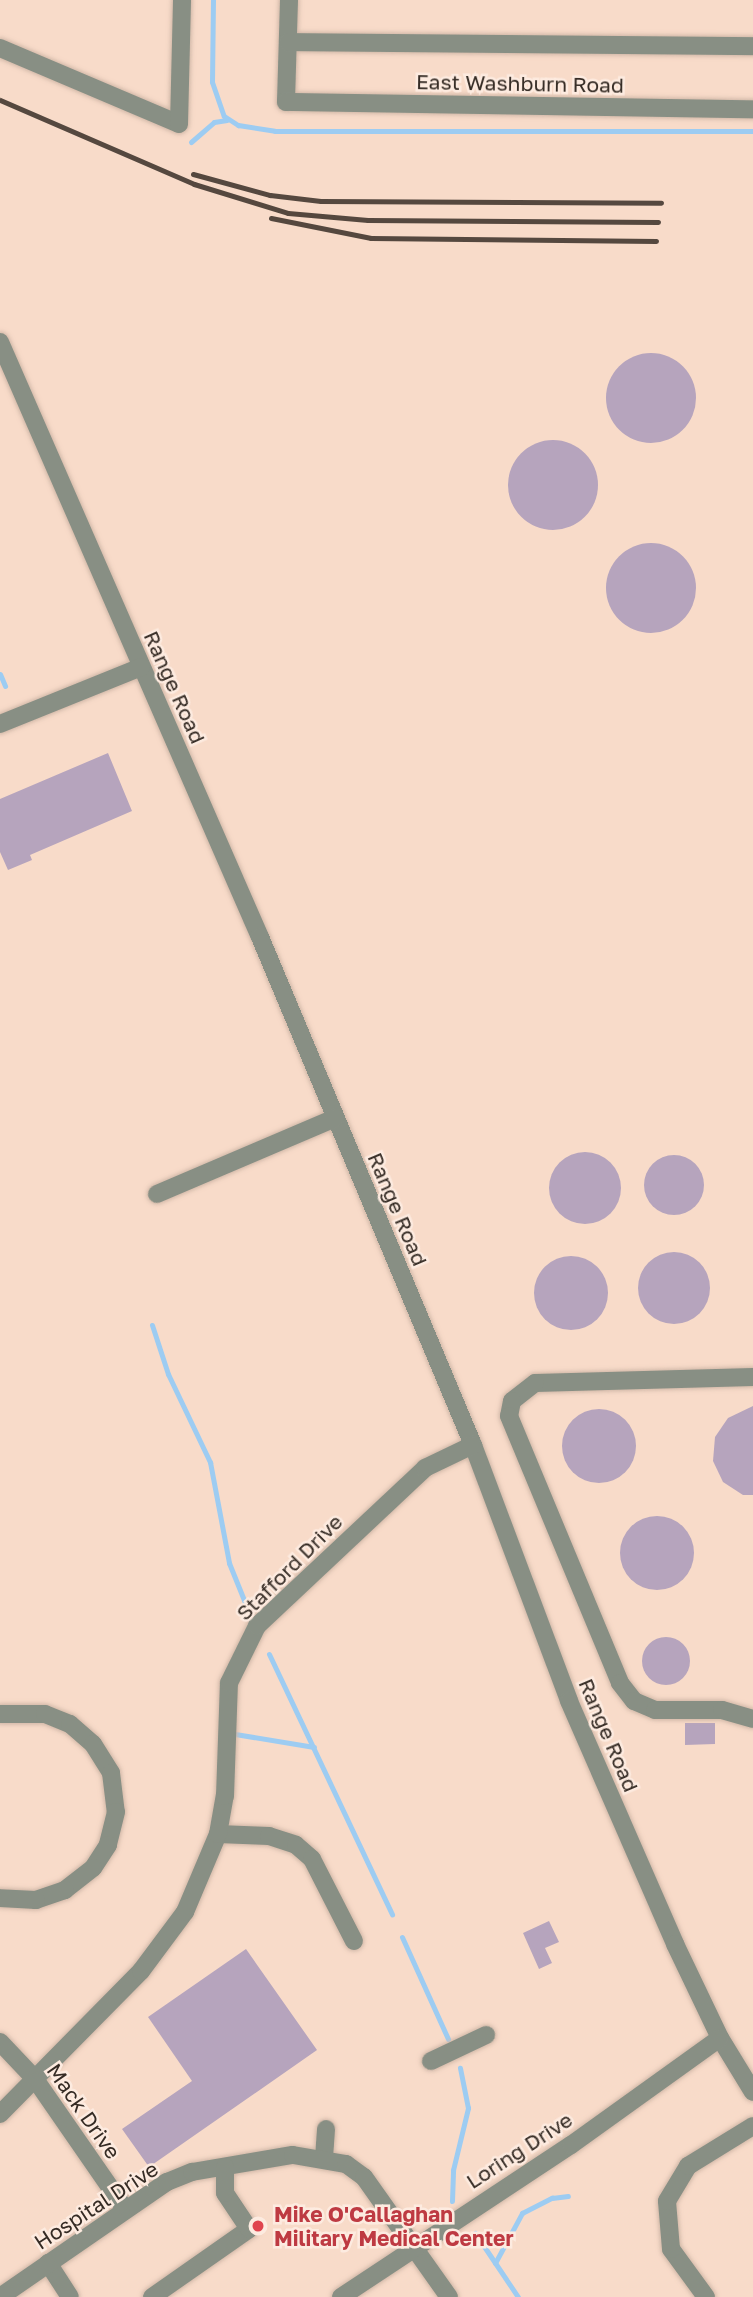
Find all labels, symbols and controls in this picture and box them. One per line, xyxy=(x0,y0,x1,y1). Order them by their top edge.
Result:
street label: East Washburn Road xyxy=(416,69,624,97)
street label: Range Road xyxy=(139,627,211,747)
street label: Range Road xyxy=(363,1149,433,1269)
street label: Stafford Drive xyxy=(231,1509,347,1625)
street label: Range Road xyxy=(574,1675,644,1795)
street label: Mack Drive xyxy=(42,2059,126,2163)
street label: Loring Drive xyxy=(461,2106,577,2194)
street label: Hospital Drive xyxy=(29,2156,163,2254)
place label: Mike O'Callaghan Military Medical Center xyxy=(274,2201,514,2251)
marker: Mike O'Callaghan Military Medical Center xyxy=(248,2216,268,2236)

